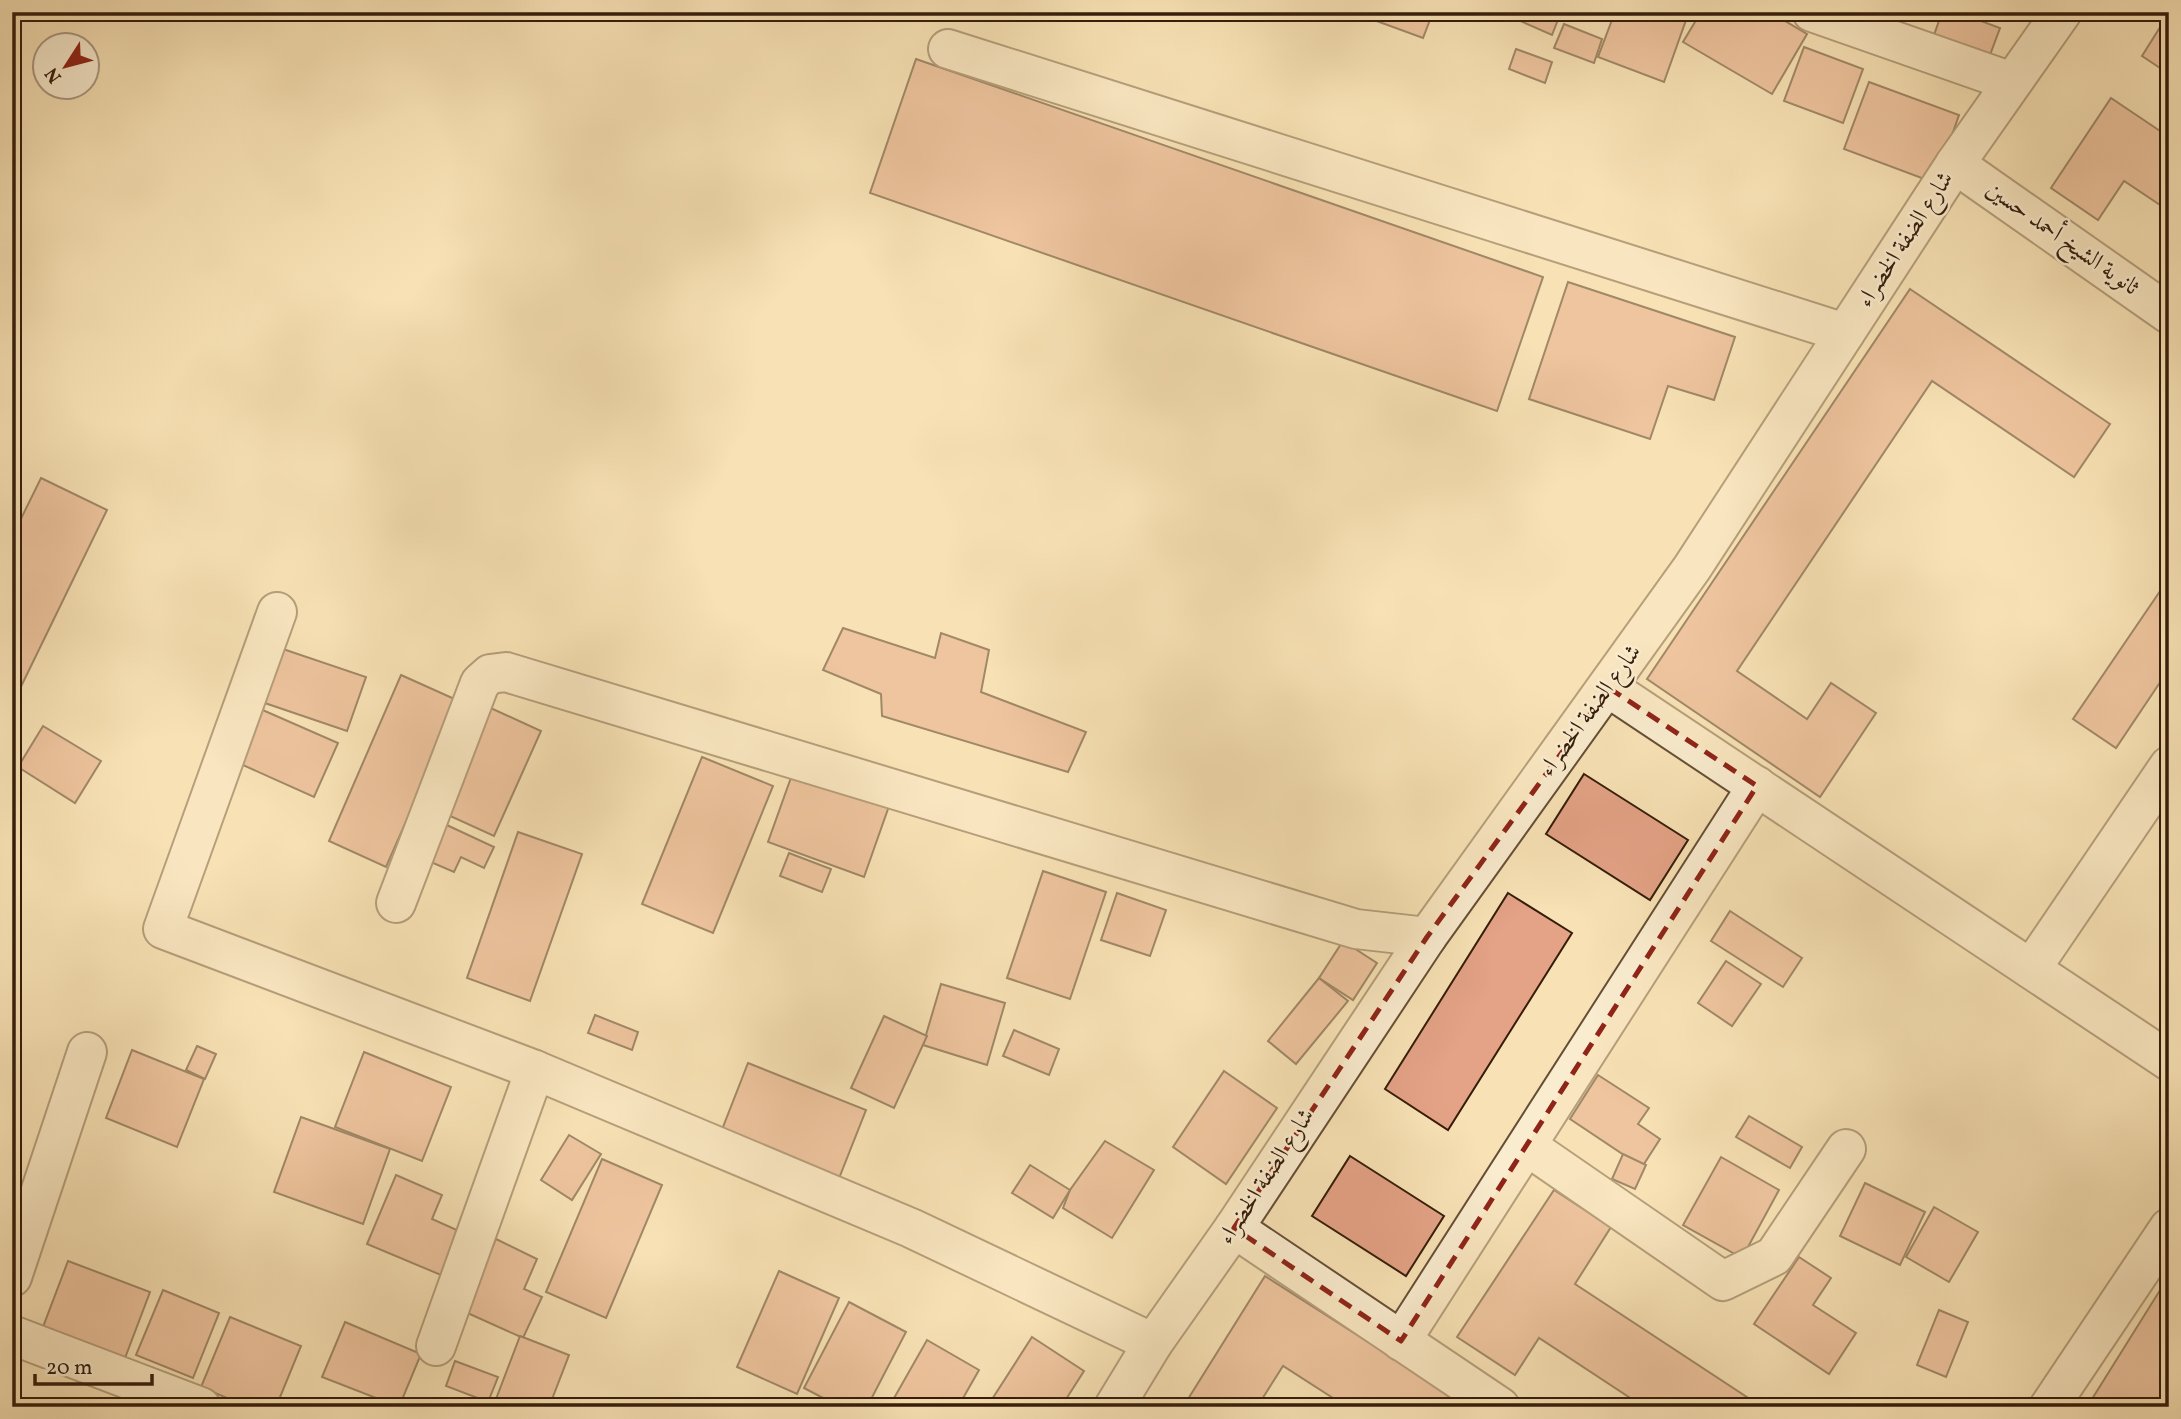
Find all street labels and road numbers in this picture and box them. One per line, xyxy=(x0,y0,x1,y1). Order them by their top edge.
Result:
street label: شارع الضفة الخضراء xyxy=(1849,165,1964,315)
street label: ثانوية الشيخ أحمد حسين xyxy=(1977,172,2147,306)
street label: شارع الضفة الخضراء xyxy=(1531,638,1652,785)
street label: شارع الضفة الخضراء xyxy=(1210,1102,1325,1252)

